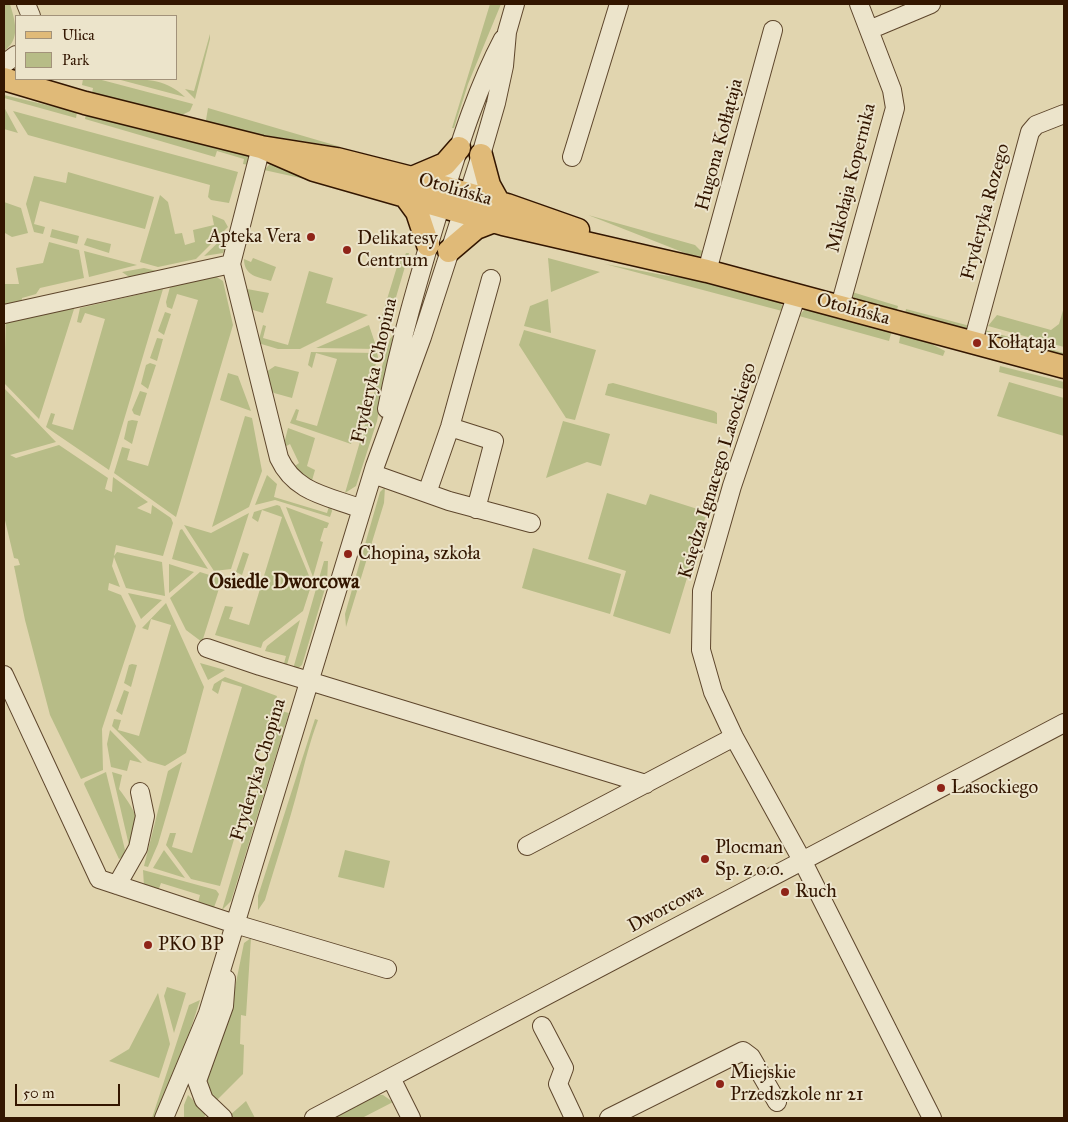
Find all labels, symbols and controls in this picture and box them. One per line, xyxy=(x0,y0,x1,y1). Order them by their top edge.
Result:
legend xyxy=(15,15,178,80)
text: Ulica xyxy=(62,26,95,44)
text: Park xyxy=(62,51,89,69)
street label: Hugona Kołłątaja xyxy=(691,76,749,214)
street label: Mikołaja Kopernika xyxy=(822,101,882,255)
street label: Fryderyka Rozego xyxy=(957,141,1015,283)
street label: Otolińska xyxy=(416,169,494,211)
place label: Apteka Vera xyxy=(208,226,301,248)
place label: Delikatesy Centrum xyxy=(357,228,438,272)
marker: Apteka Vera xyxy=(305,231,317,243)
marker: Delikatesy Centrum xyxy=(341,244,353,256)
street label: Otolińska xyxy=(814,289,892,331)
street label: Fryderyka Chopina xyxy=(347,296,403,446)
place label: Kołłątaja xyxy=(987,332,1056,354)
marker: Kołłątaja xyxy=(971,337,983,349)
street label: Księdza Ignacego Lasockiego xyxy=(674,360,762,582)
place label: Chopina, szkoła xyxy=(358,543,481,565)
marker: Chopina, szkoła xyxy=(342,548,354,560)
district label: Osiedle Dworcowa xyxy=(209,571,359,595)
street label: Fryderyka Chopina xyxy=(226,696,292,844)
place label: Lasockiego xyxy=(951,777,1038,799)
marker: Lasockiego xyxy=(935,782,947,794)
place label: Plocman Sp. z o.o. xyxy=(715,837,784,881)
marker: Plocman Sp. z o.o. xyxy=(699,853,711,865)
street label: Dworcowa xyxy=(624,880,708,938)
place label: Ruch xyxy=(795,881,837,903)
marker: Ruch xyxy=(779,886,791,898)
place label: PKO BP xyxy=(158,934,224,956)
marker: PKO BP xyxy=(142,939,154,951)
place label: Miejskie Przedszkole nr 21 xyxy=(730,1062,864,1106)
scale bar xyxy=(18,1074,122,1106)
marker: Miejskie Przedszkole nr 21 xyxy=(714,1078,726,1090)
text: 50 m xyxy=(23,1084,55,1102)

